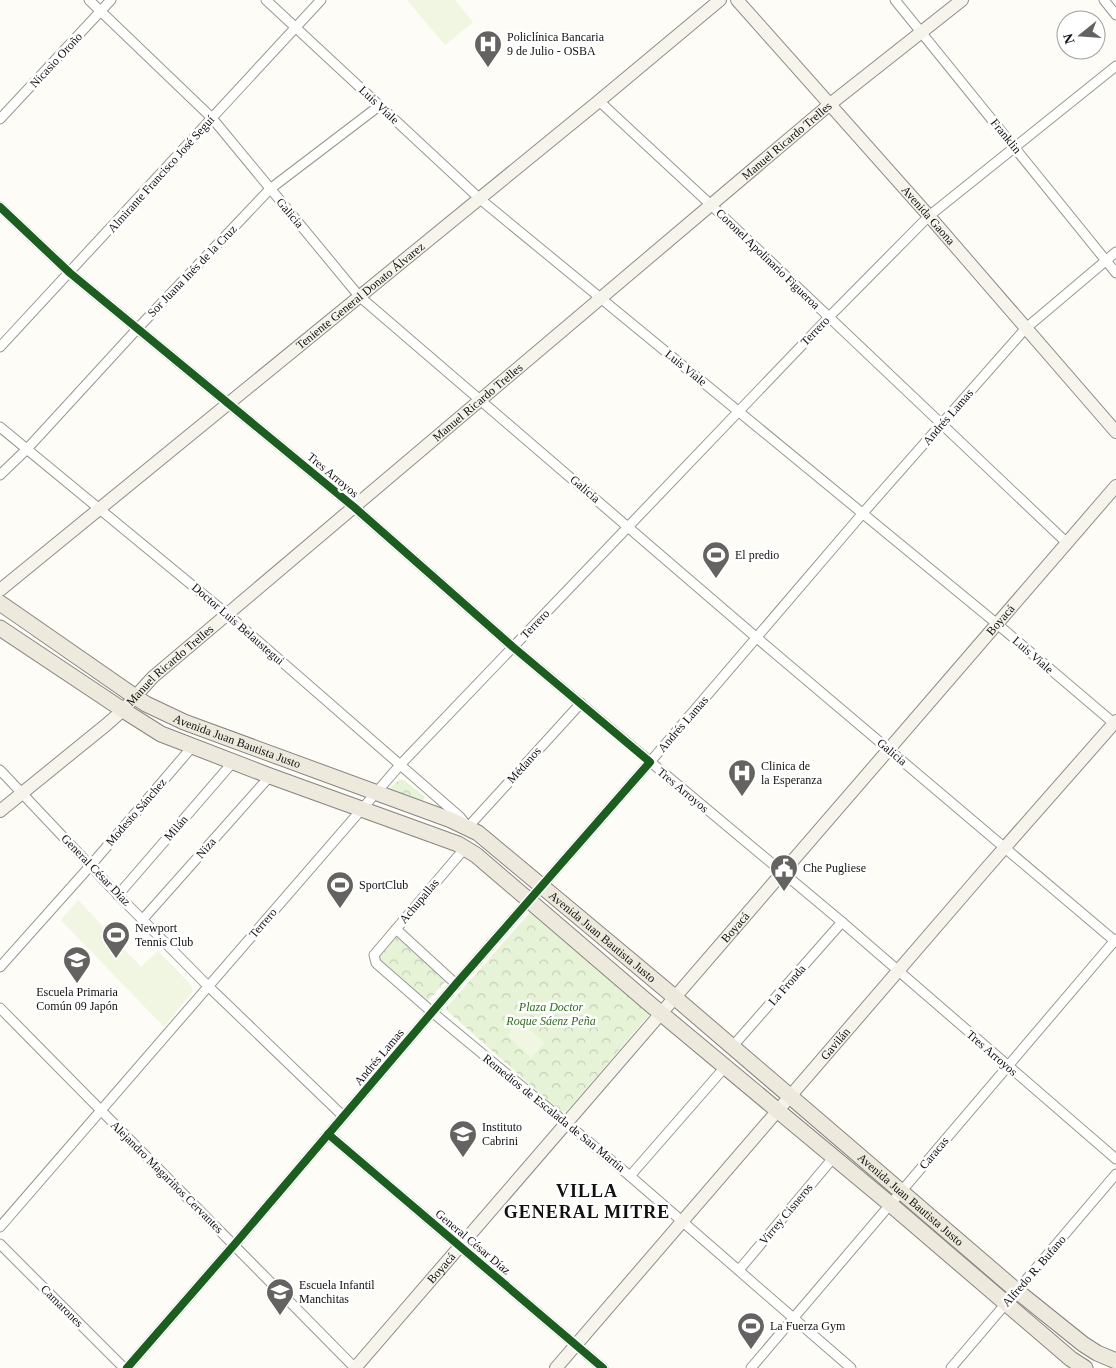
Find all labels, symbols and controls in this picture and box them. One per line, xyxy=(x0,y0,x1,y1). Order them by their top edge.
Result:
north arrow xyxy=(1056,10,1106,60)
hospital icon: Policlínica Bancaria 9 de Julio - OSBA xyxy=(473,29,503,68)
street label: Nicasio Oroño xyxy=(27,30,85,90)
place label: Policlínica Bancaria 9 de Julio - OSBA xyxy=(507,30,605,58)
text: N xyxy=(1060,32,1078,46)
street label: Luis Viale xyxy=(356,83,402,127)
street label: Manuel Ricardo Trelles xyxy=(739,99,835,183)
street label: Almirante Francisco José Seguí xyxy=(105,112,218,235)
street label: Franklin xyxy=(988,116,1024,156)
street label: Avenida Gaona xyxy=(898,183,958,248)
street label: Galicia xyxy=(273,195,307,231)
street label: Coronel Apolinario Figueroa xyxy=(713,206,823,313)
street label: Sor Juana Inés de la Cruz xyxy=(144,222,240,320)
street label: Teniente General Donato Álvarez xyxy=(293,239,427,352)
street label: Terrero xyxy=(798,313,832,349)
street label: Luis Viale xyxy=(662,347,710,389)
street label: Manuel Ricardo Trelles xyxy=(430,360,526,444)
street label: Andrés Lamas xyxy=(920,386,976,448)
street label: Tres Arroyos xyxy=(305,450,362,501)
street label: Galicia xyxy=(567,472,603,506)
sports icon: El predio xyxy=(701,540,731,579)
place label: El predio xyxy=(735,548,779,562)
street label: Doctor Luis Belaustegui xyxy=(189,580,287,668)
street label: Boyacá xyxy=(983,601,1018,638)
street label: Terrero xyxy=(518,606,552,642)
street label: Manuel Ricardo Trelles xyxy=(123,622,217,709)
street label: Luis Viale xyxy=(1010,634,1056,676)
street label: Andrés Lamas xyxy=(655,693,711,755)
street label: Avenida Juan Bautista Justo xyxy=(171,711,303,771)
street label: Galicia xyxy=(874,735,910,769)
street label: Médanos xyxy=(504,744,544,786)
hospital icon: Clinica de la Esperanza xyxy=(727,758,757,797)
place label: Clinica de la Esperanza xyxy=(761,759,823,787)
street label: Tres Arroyos xyxy=(655,765,712,816)
street label: Modesto Sánchez xyxy=(103,775,169,849)
street label: Milán xyxy=(161,813,191,843)
street label: General César Díaz xyxy=(58,831,134,909)
street label: Niza xyxy=(193,834,219,861)
public building icon: Che Pugliese xyxy=(769,853,799,892)
place label: Che Pugliese xyxy=(803,861,866,875)
sports icon: SportClub xyxy=(325,870,355,909)
street label: Achupallas xyxy=(396,876,442,926)
place label: SportClub xyxy=(359,878,408,892)
street label: Avenida Juan Bautista Justo xyxy=(546,888,659,985)
street label: Terrero xyxy=(246,905,280,941)
street label: Boyacá xyxy=(718,909,753,946)
sports icon: Newport Tennis Club xyxy=(101,920,131,959)
place label: Newport Tennis Club xyxy=(135,921,193,949)
school or university icon: Escuela Primaria Común 09 Japón xyxy=(62,945,92,984)
street label: La Fronda xyxy=(765,961,809,1008)
place label: Escuela Primaria Común 09 Japón xyxy=(36,985,118,1013)
park label: Plaza Doctor Roque Sáenz Peña xyxy=(505,1000,596,1028)
street label: Gavilán xyxy=(818,1025,853,1063)
street label: Andrés Lamas xyxy=(351,1026,407,1088)
street label: Tres Arroyos xyxy=(964,1027,1020,1079)
street label: Remedios de Escalada de San Martín xyxy=(480,1051,628,1175)
street label: Alejandro Magariños Cervantes xyxy=(108,1118,226,1236)
school or university icon: Instituto Cabrini xyxy=(448,1119,478,1158)
place label: Instituto Cabrini xyxy=(482,1120,522,1148)
street label: Caracas xyxy=(916,1134,952,1172)
street label: Avenida Juan Bautista Justo xyxy=(855,1150,966,1249)
street label: Virrey Cisneros xyxy=(756,1180,816,1247)
district label: VILLA GENERAL MITRE xyxy=(504,1181,670,1222)
street label: General César Díaz xyxy=(433,1206,513,1278)
street label: Alfredo R. Bufano xyxy=(999,1233,1069,1309)
street label: Boyacá xyxy=(424,1249,459,1286)
school or university icon: Escuela Infantil Manchitas xyxy=(265,1277,295,1316)
place label: Escuela Infantil Manchitas xyxy=(299,1278,375,1306)
street label: Camarones xyxy=(38,1282,86,1330)
sports icon: La Fuerza Gym xyxy=(736,1311,766,1350)
place label: La Fuerza Gym xyxy=(770,1319,846,1333)

